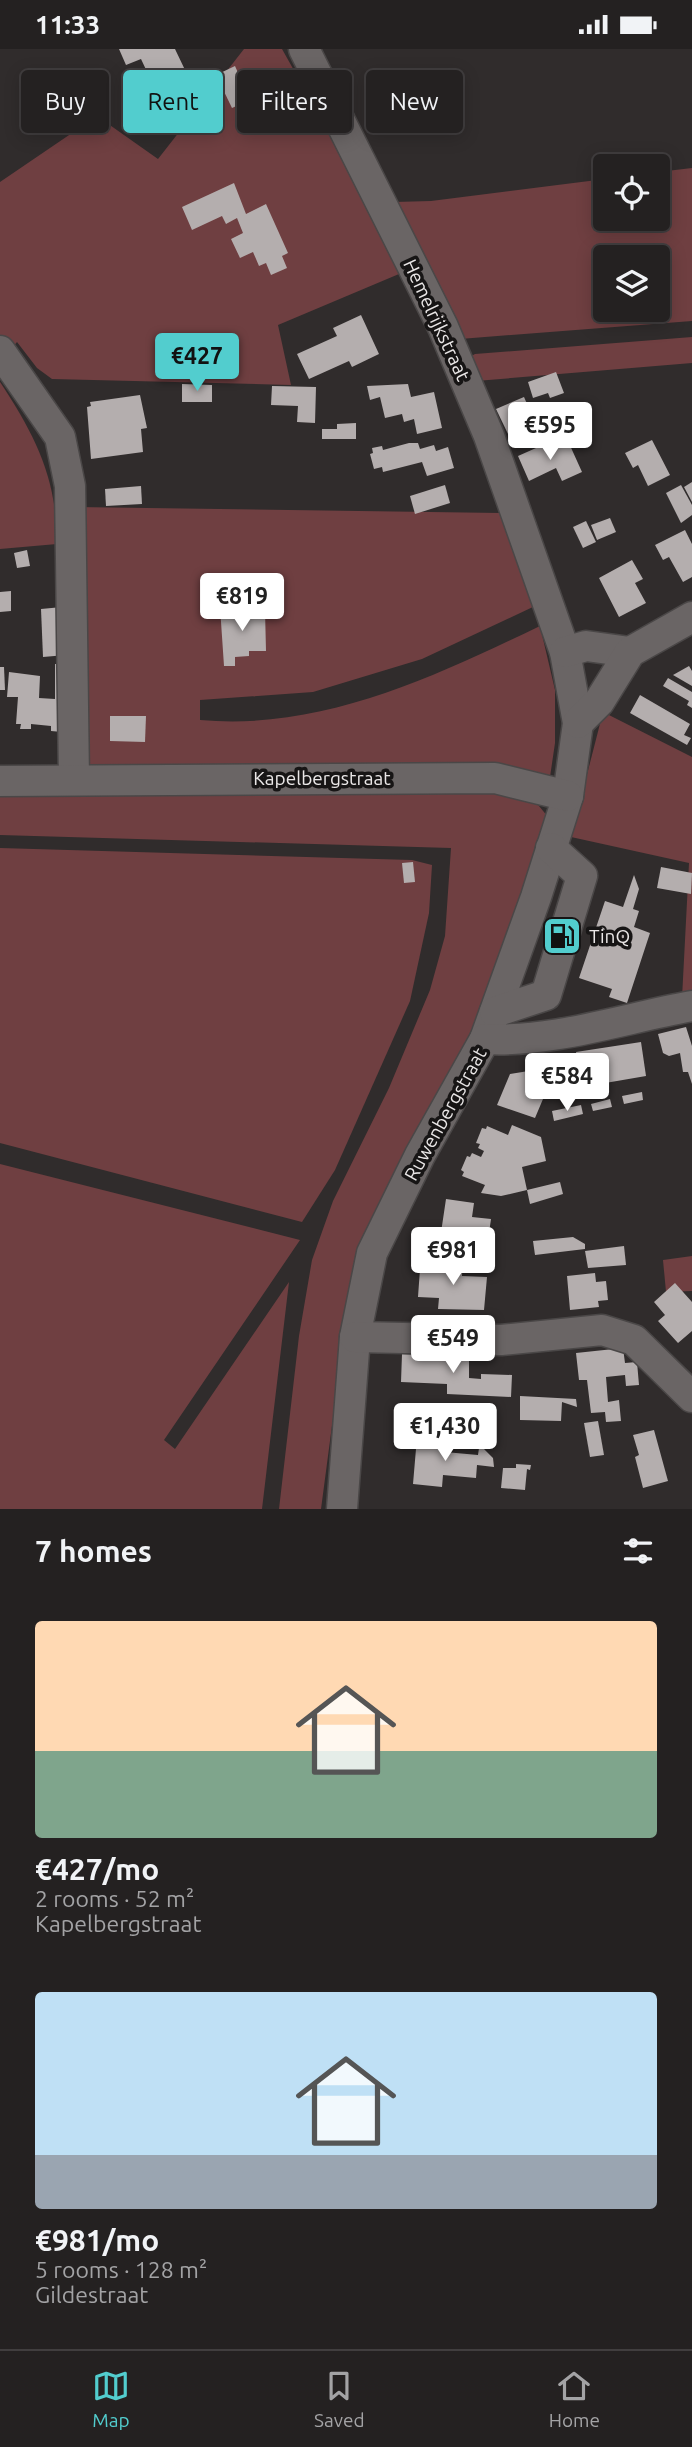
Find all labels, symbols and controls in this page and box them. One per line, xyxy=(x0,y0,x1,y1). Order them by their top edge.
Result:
text: 11:33 xyxy=(35,10,100,39)
chip: Buy xyxy=(21,70,109,133)
chip: Rent xyxy=(123,70,223,133)
chip: Filters xyxy=(237,70,352,133)
chip: New xyxy=(366,70,463,133)
map controls xyxy=(593,154,670,322)
button: locate xyxy=(593,154,670,231)
button: layers xyxy=(593,245,670,322)
street label: Hemelrijkstraat xyxy=(399,256,475,385)
pin: €427 xyxy=(156,333,238,393)
text: €427 xyxy=(171,343,223,368)
pin: €595 xyxy=(509,403,591,462)
text: €595 xyxy=(524,412,576,437)
pin: €819 xyxy=(201,573,283,633)
text: €819 xyxy=(216,583,268,608)
street label: Kapelbergstraat xyxy=(253,767,391,789)
fuel station icon: TinQ xyxy=(541,915,583,957)
place label: TinQ xyxy=(589,925,630,947)
street label: Ruwenbergstraat xyxy=(399,1043,491,1184)
pin: €584 xyxy=(526,1053,608,1113)
text: €584 xyxy=(541,1063,593,1088)
pin: €981 xyxy=(412,1227,494,1287)
text: €981 xyxy=(427,1237,479,1262)
pin: €549 xyxy=(412,1315,494,1375)
text: €549 xyxy=(427,1325,479,1350)
pin: €1,430 xyxy=(388,1403,502,1463)
text: €1,430 xyxy=(410,1413,480,1438)
icon: filters xyxy=(619,1532,657,1570)
text: 7 homes xyxy=(35,1534,152,1568)
icon: home xyxy=(283,1667,409,1793)
text: €427/mo xyxy=(35,1852,159,1886)
text: 2 rooms · 52 m² xyxy=(35,1886,194,1911)
text: Kapelbergstraat xyxy=(35,1911,201,1936)
icon: home xyxy=(283,2038,409,2164)
text: €981/mo xyxy=(35,2223,159,2257)
text: 5 rooms · 128 m² xyxy=(35,2257,207,2282)
text: Gildestraat xyxy=(35,2282,148,2307)
tab: Map xyxy=(92,2367,130,2431)
tab: Saved xyxy=(314,2367,365,2431)
tab: Home xyxy=(549,2367,600,2431)

